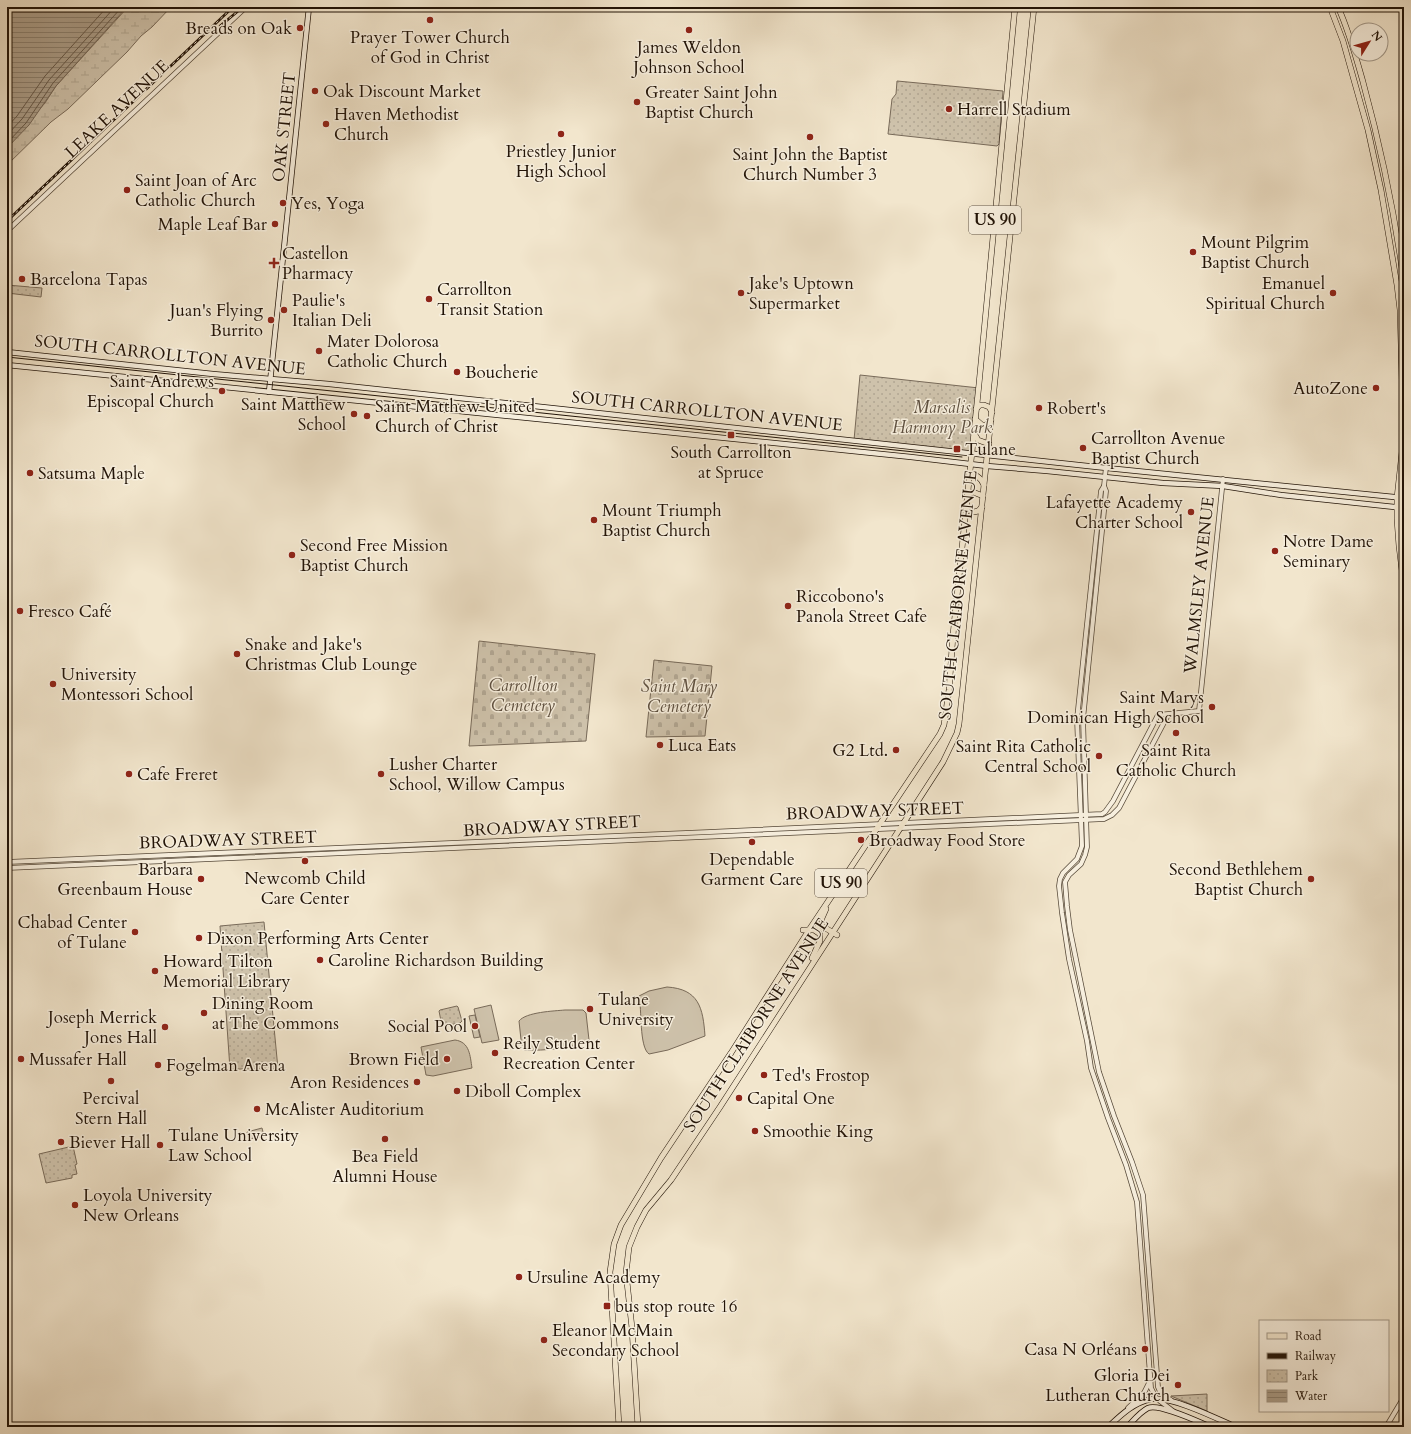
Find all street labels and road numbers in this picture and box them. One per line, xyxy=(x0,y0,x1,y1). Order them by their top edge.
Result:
street label: LEAKE AVENUE xyxy=(60,55,174,163)
street label: OAK STREET xyxy=(267,71,301,183)
road number: US 90 xyxy=(969,206,1021,234)
street label: SOUTH CARROLLTON AVENUE xyxy=(33,329,307,381)
street label: SOUTH CARROLLTON AVENUE xyxy=(570,385,844,437)
street label: SOUTH CLAIBORNE AVENUE xyxy=(933,469,983,721)
street label: WALMSLEY AVENUE xyxy=(1178,495,1220,676)
street label: BROADWAY STREET xyxy=(786,796,964,826)
street label: BROADWAY STREET xyxy=(462,810,642,842)
street label: BROADWAY STREET xyxy=(139,825,317,855)
road number: US 90 xyxy=(815,869,867,897)
street label: SOUTH CLAIBORNE AVENUE xyxy=(678,913,834,1137)

